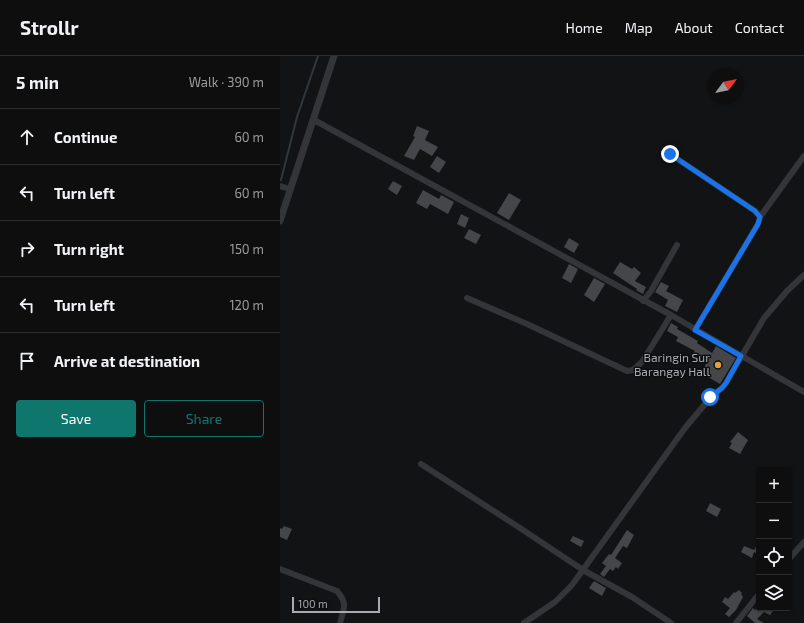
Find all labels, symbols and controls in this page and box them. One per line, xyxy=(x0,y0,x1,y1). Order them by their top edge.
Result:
text: Strollr xyxy=(20,16,79,39)
text: Home xyxy=(566,19,603,36)
text: Map xyxy=(625,19,653,36)
text: About xyxy=(675,19,713,36)
text: Contact xyxy=(735,19,784,36)
north arrow xyxy=(708,68,744,104)
text: 5 min xyxy=(16,72,59,92)
text: Walk · 390 m xyxy=(189,74,264,90)
icon: ahead xyxy=(16,126,38,148)
text: Continue xyxy=(54,128,117,146)
text: 60 m xyxy=(234,129,264,145)
route end xyxy=(661,145,679,163)
icon: left xyxy=(16,182,38,204)
text: Turn left xyxy=(54,184,115,202)
text: 60 m xyxy=(234,185,264,201)
icon: right xyxy=(16,238,38,260)
text: Turn right xyxy=(54,240,124,258)
text: 150 m xyxy=(230,241,264,257)
icon: left xyxy=(16,294,38,316)
text: Turn left xyxy=(54,296,115,314)
text: 120 m xyxy=(229,297,264,313)
icon: arrive xyxy=(16,350,38,372)
place label: Baringin Sur Barangay Hall xyxy=(634,350,710,378)
text: Arrive at destination xyxy=(54,352,200,370)
marker: Baringin Sur Barangay Hall xyxy=(713,360,723,370)
route start xyxy=(701,388,719,406)
button: Save xyxy=(16,400,136,437)
button: Share xyxy=(144,400,264,437)
map controls xyxy=(756,467,792,611)
button: + xyxy=(756,467,792,503)
button: − xyxy=(756,503,792,539)
button: locate xyxy=(756,539,792,575)
button: layers xyxy=(756,575,792,611)
scale bar xyxy=(292,595,380,614)
text: 100 m xyxy=(298,597,328,610)

